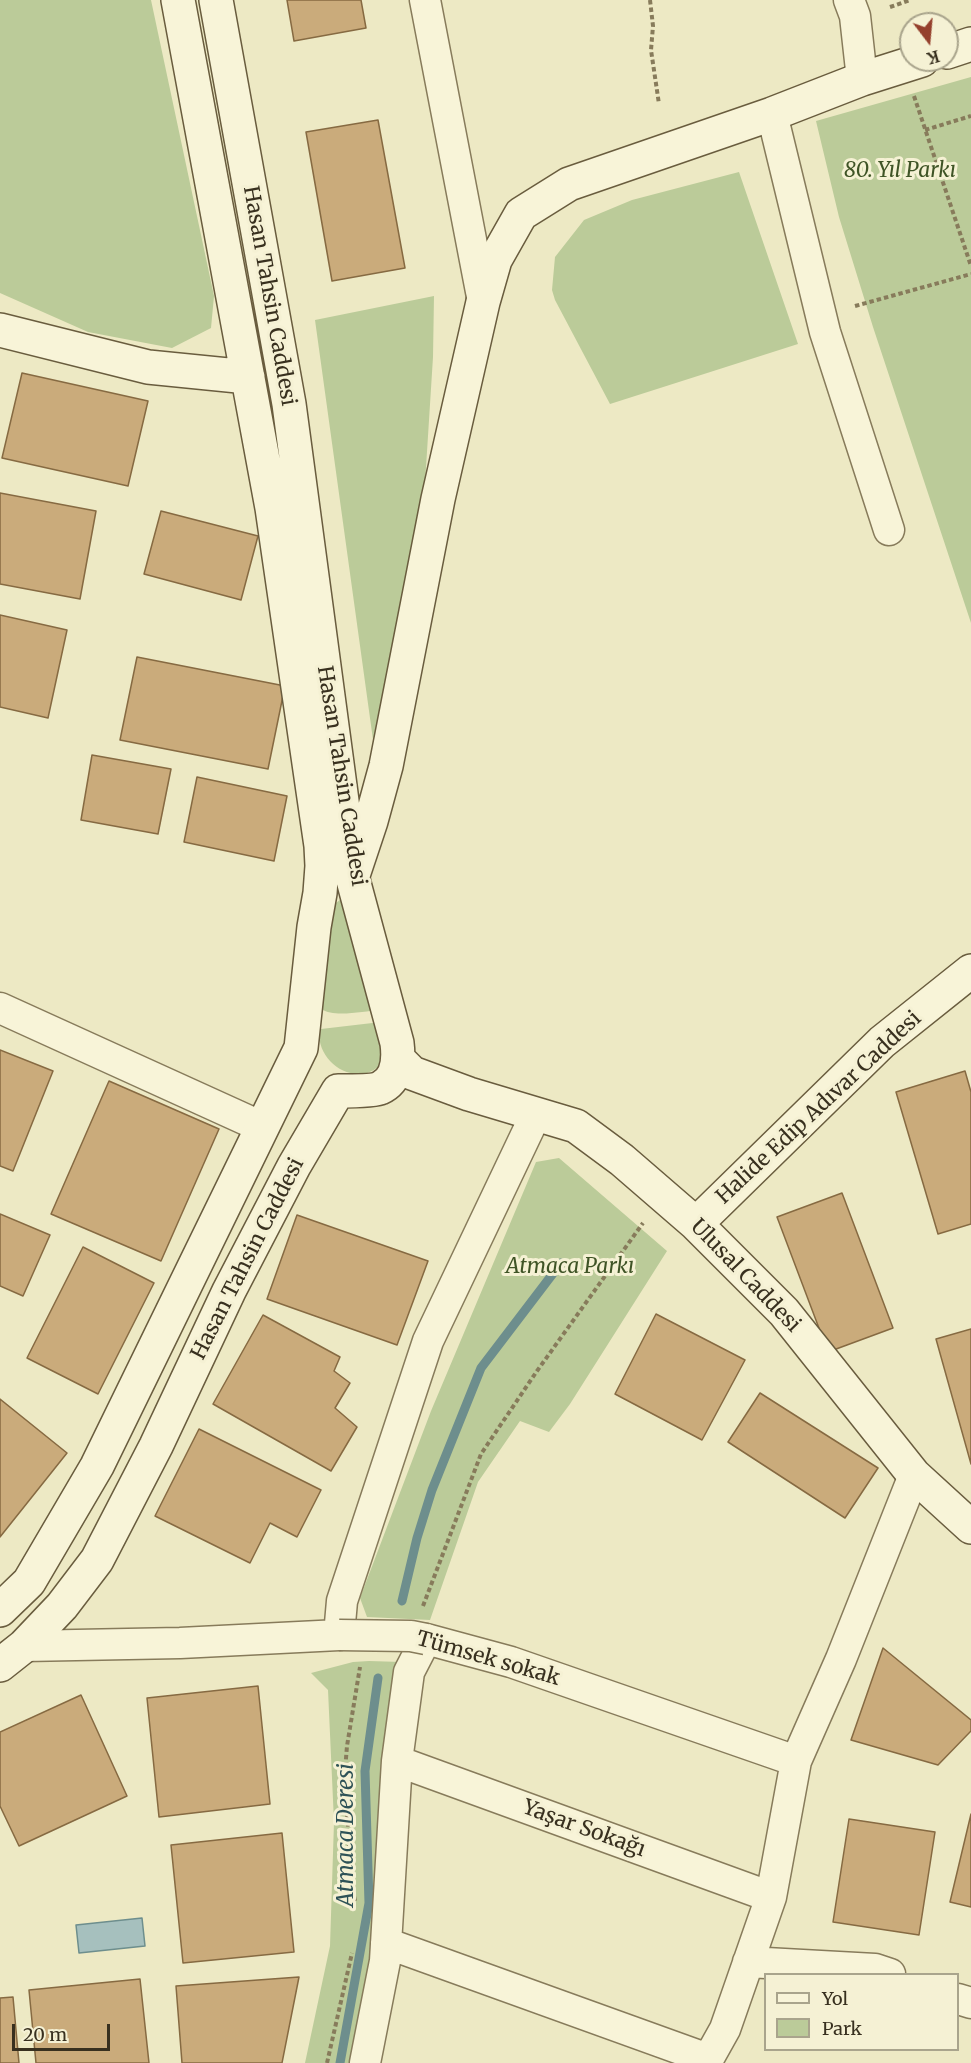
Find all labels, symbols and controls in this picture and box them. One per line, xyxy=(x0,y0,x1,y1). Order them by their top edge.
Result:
north arrow xyxy=(899,12,959,72)
text: K xyxy=(925,46,942,69)
park label: 80. Yıl Parkı xyxy=(844,158,956,184)
street label: Hasan Tahsin Caddesi xyxy=(237,184,301,408)
street label: Hasan Tahsin Caddesi xyxy=(311,664,371,888)
street label: Halide Edip Adıvar Caddesi xyxy=(711,1006,927,1210)
street label: Hasan Tahsin Caddesi xyxy=(186,1154,310,1364)
street label: Ulusal Caddesi xyxy=(685,1214,805,1338)
park label: Atmaca Parkı xyxy=(506,1254,634,1280)
street label: Tümsek sokak xyxy=(413,1626,563,1692)
water label: Atmaca Deresi xyxy=(334,1763,360,1907)
street label: Yaşar Sokağı xyxy=(519,1795,649,1863)
legend xyxy=(764,1973,959,2051)
text: Yol xyxy=(822,1987,848,2010)
scale bar xyxy=(15,2012,112,2050)
text: Park xyxy=(822,2017,862,2040)
text: 20 m xyxy=(23,2023,67,2046)

